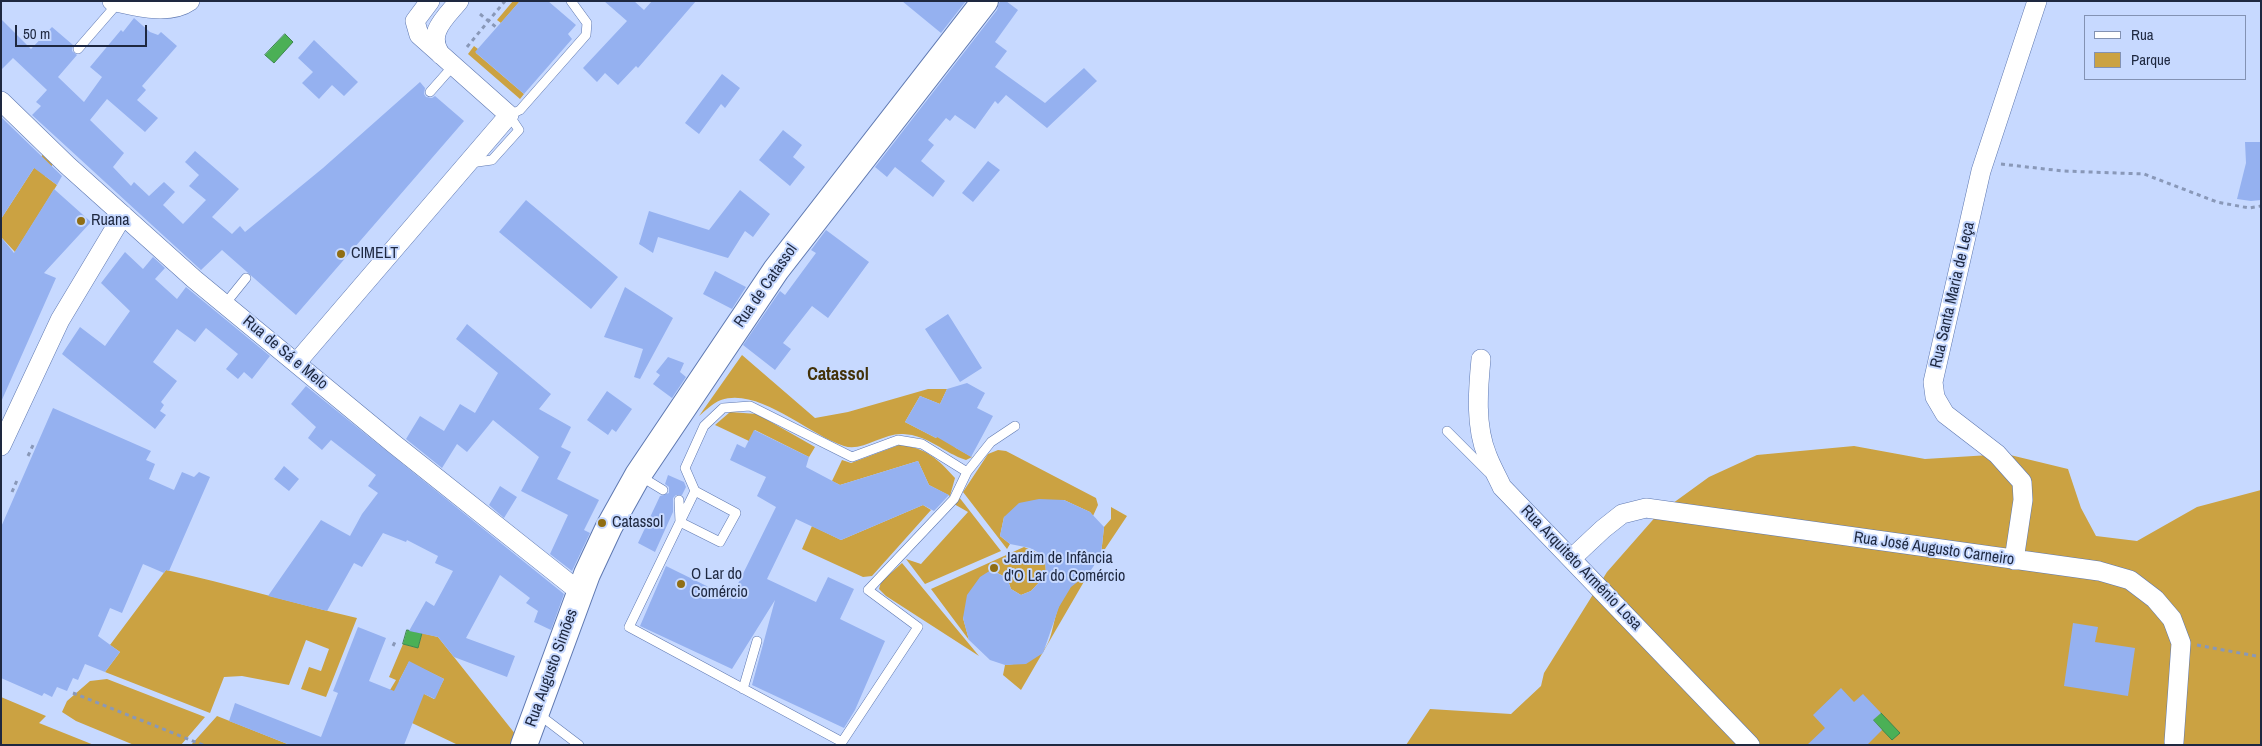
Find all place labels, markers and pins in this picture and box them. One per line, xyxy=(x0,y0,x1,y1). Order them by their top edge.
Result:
place label: Ruana xyxy=(91,211,130,231)
marker: Ruana xyxy=(75,215,87,227)
place label: CIMELT xyxy=(351,244,398,264)
marker: CIMELT xyxy=(335,248,347,260)
place label: Catassol xyxy=(612,513,663,533)
marker: Catassol xyxy=(596,517,608,529)
place label: Jardim de Infância d'O Lar do Comércio xyxy=(1004,549,1125,587)
marker: Jardim de Infância d'O Lar do Comércio xyxy=(988,562,1000,574)
place label: O Lar do Comércio xyxy=(691,565,748,603)
marker: O Lar do Comércio xyxy=(675,578,687,590)

